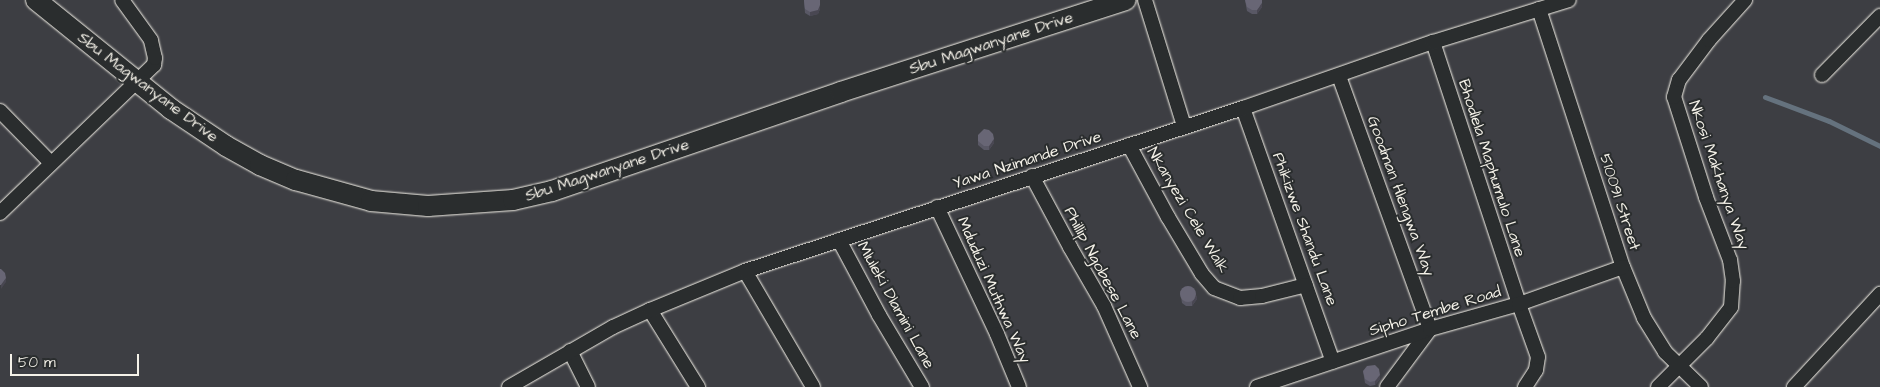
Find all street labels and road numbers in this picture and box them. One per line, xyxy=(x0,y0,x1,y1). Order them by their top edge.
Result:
street label: Sbu Magwanyane Drive xyxy=(907,7,1075,79)
street label: Sbu Magwanyane Drive xyxy=(74,28,222,146)
street label: Bhodlela Maphumulo Lane xyxy=(1454,77,1530,259)
street label: Nkosi Makhanya Way xyxy=(1684,98,1754,252)
street label: Goodman Hlengwa Way xyxy=(1363,113,1439,279)
street label: Yawa Nzimande Drive xyxy=(950,127,1104,193)
street label: Sbu Magwanyane Drive xyxy=(523,134,691,206)
street label: Nkanyezi Cele Walk xyxy=(1143,144,1233,276)
street label: Phikizwe Shandu Lane xyxy=(1268,150,1342,308)
street label: 510091 Street xyxy=(1595,151,1645,253)
street label: Phillip Ngobese Lane xyxy=(1060,204,1146,342)
street label: Mduduzi Muthwa Way xyxy=(953,214,1035,366)
street label: Mluleki Dlamini Lane xyxy=(853,238,939,372)
street label: Sipho Tembe Road xyxy=(1367,282,1503,340)

